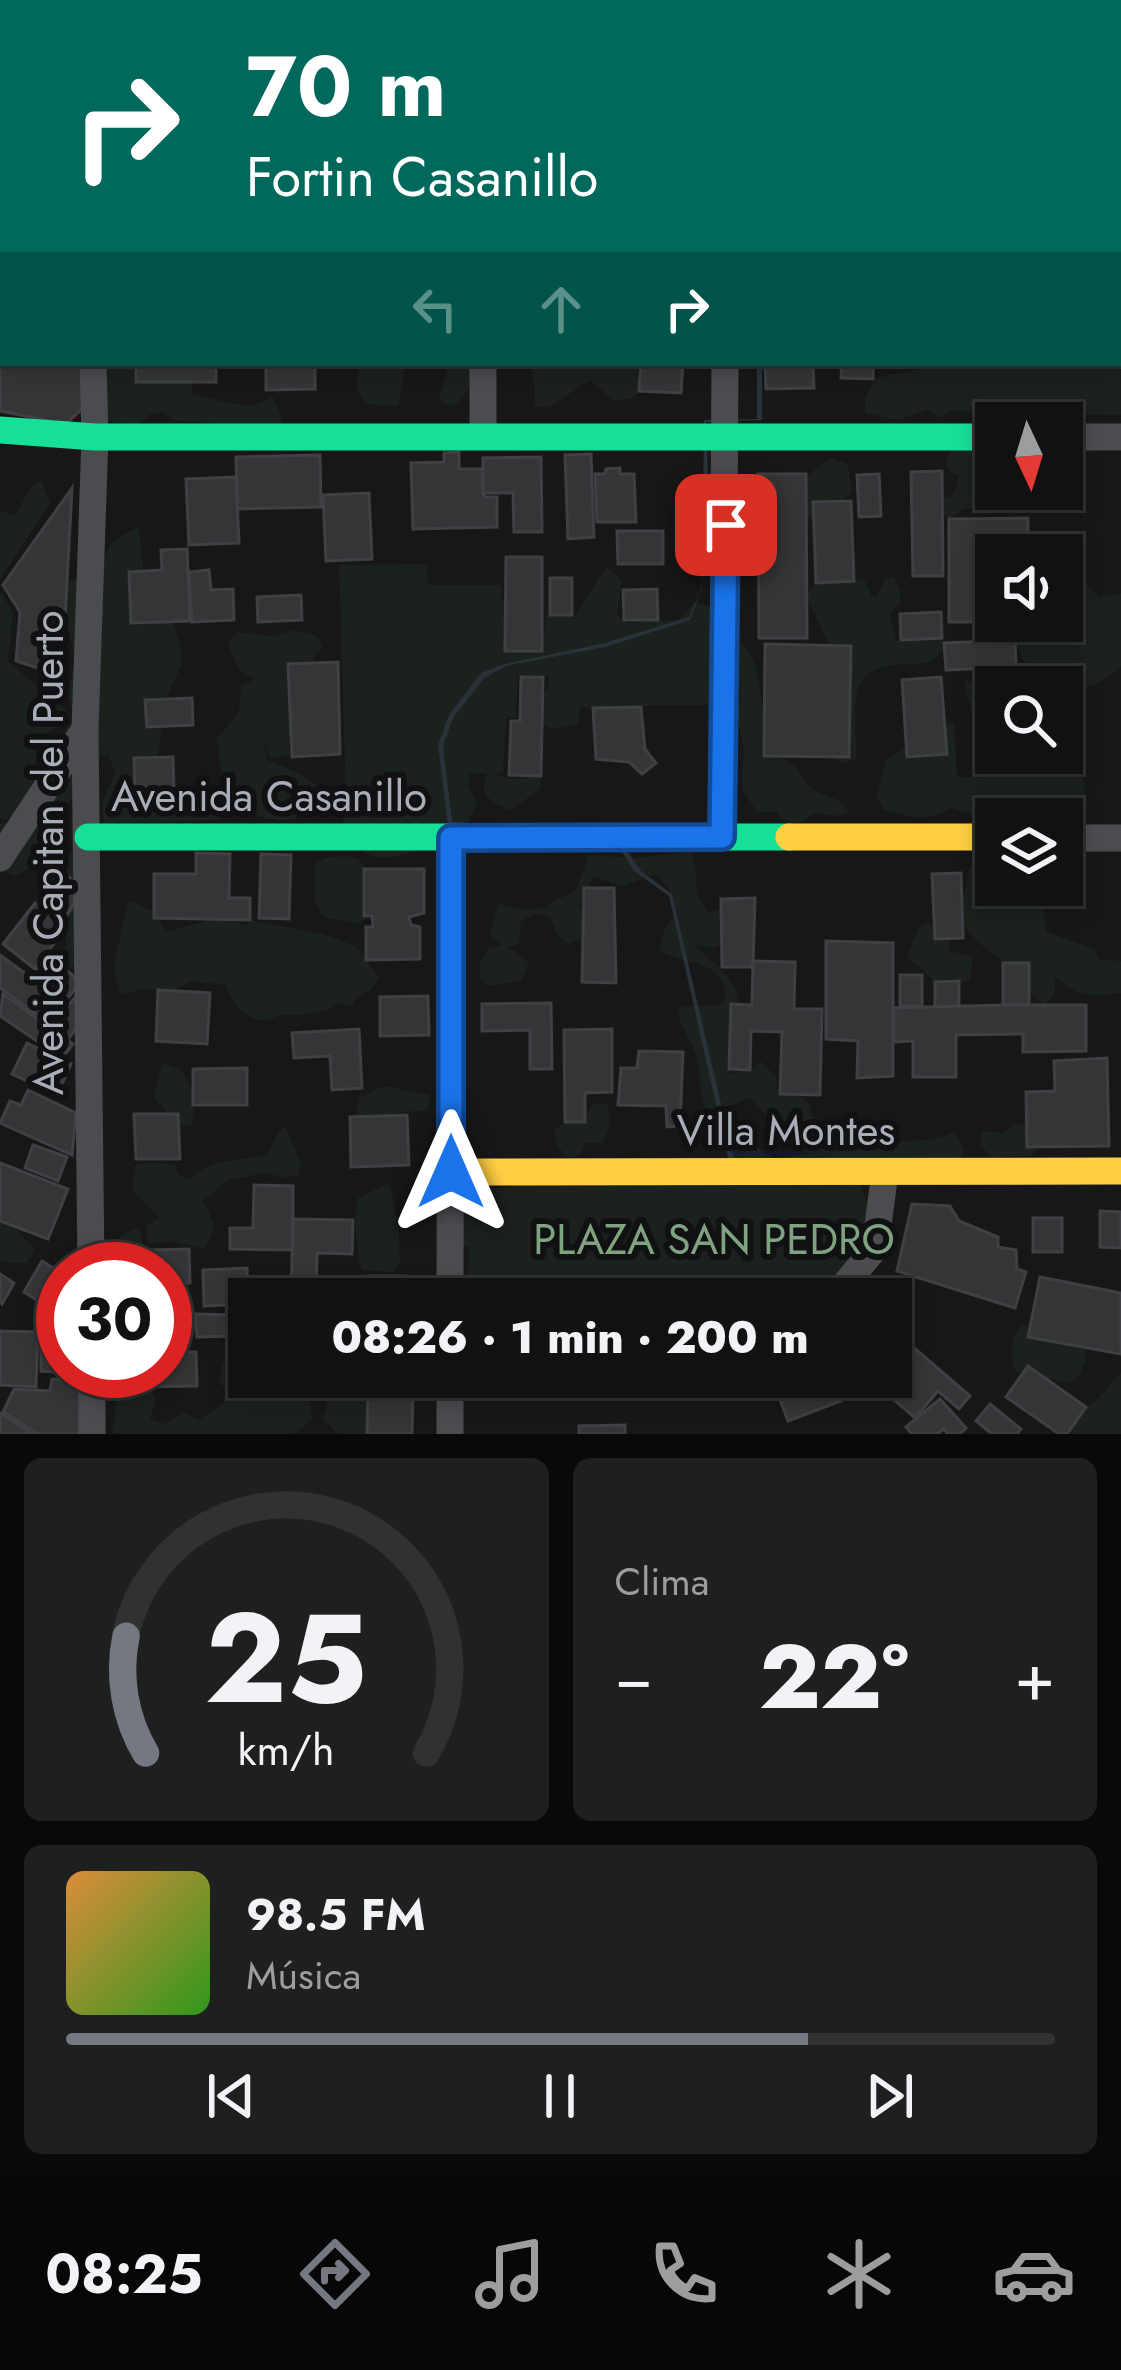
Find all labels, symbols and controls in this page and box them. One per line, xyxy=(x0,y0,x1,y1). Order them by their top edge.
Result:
text: 70 m xyxy=(246,26,446,148)
icon: right xyxy=(48,48,204,204)
text: Fortin Casanillo xyxy=(246,138,598,216)
icon: left xyxy=(402,276,468,342)
icon: ahead xyxy=(528,276,594,342)
icon: right xyxy=(654,276,720,342)
north arrow xyxy=(975,402,1083,510)
map controls xyxy=(975,402,1083,906)
pin xyxy=(675,474,777,576)
icon: arrive xyxy=(693,492,759,558)
button: sound xyxy=(975,534,1083,642)
street label: Avenida Capitan del Puerto xyxy=(18,611,79,1095)
button: search xyxy=(975,666,1083,774)
street label: Avenida Casanillo xyxy=(111,766,427,827)
button: layers xyxy=(975,798,1083,906)
street label: Villa Montes xyxy=(677,1100,895,1161)
position arrow xyxy=(388,1109,514,1235)
park label: PLAZA SAN PEDRO xyxy=(533,1209,895,1270)
speed limit sign: 30 xyxy=(36,1242,192,1398)
text: 08:26 · 1 min · 200 m xyxy=(331,1305,809,1370)
text: Clima xyxy=(615,1553,710,1610)
text: 25 xyxy=(205,1568,367,1749)
text: 22° xyxy=(759,1612,909,1742)
text: − xyxy=(615,1629,653,1725)
text: + xyxy=(1014,1629,1055,1725)
text: km/h xyxy=(238,1718,335,1780)
text: 98.5 FM xyxy=(246,1882,426,1947)
text: Música xyxy=(246,1947,361,2004)
icon: previous xyxy=(198,2063,264,2129)
icon: pause xyxy=(527,2063,593,2129)
icon: next xyxy=(857,2063,923,2129)
icon: directions xyxy=(293,2232,377,2316)
icon: music xyxy=(468,2232,552,2316)
icon: phone xyxy=(642,2232,726,2316)
icon: climate xyxy=(817,2232,901,2316)
icon: car xyxy=(992,2232,1076,2316)
text: 08:25 xyxy=(45,2235,203,2313)

